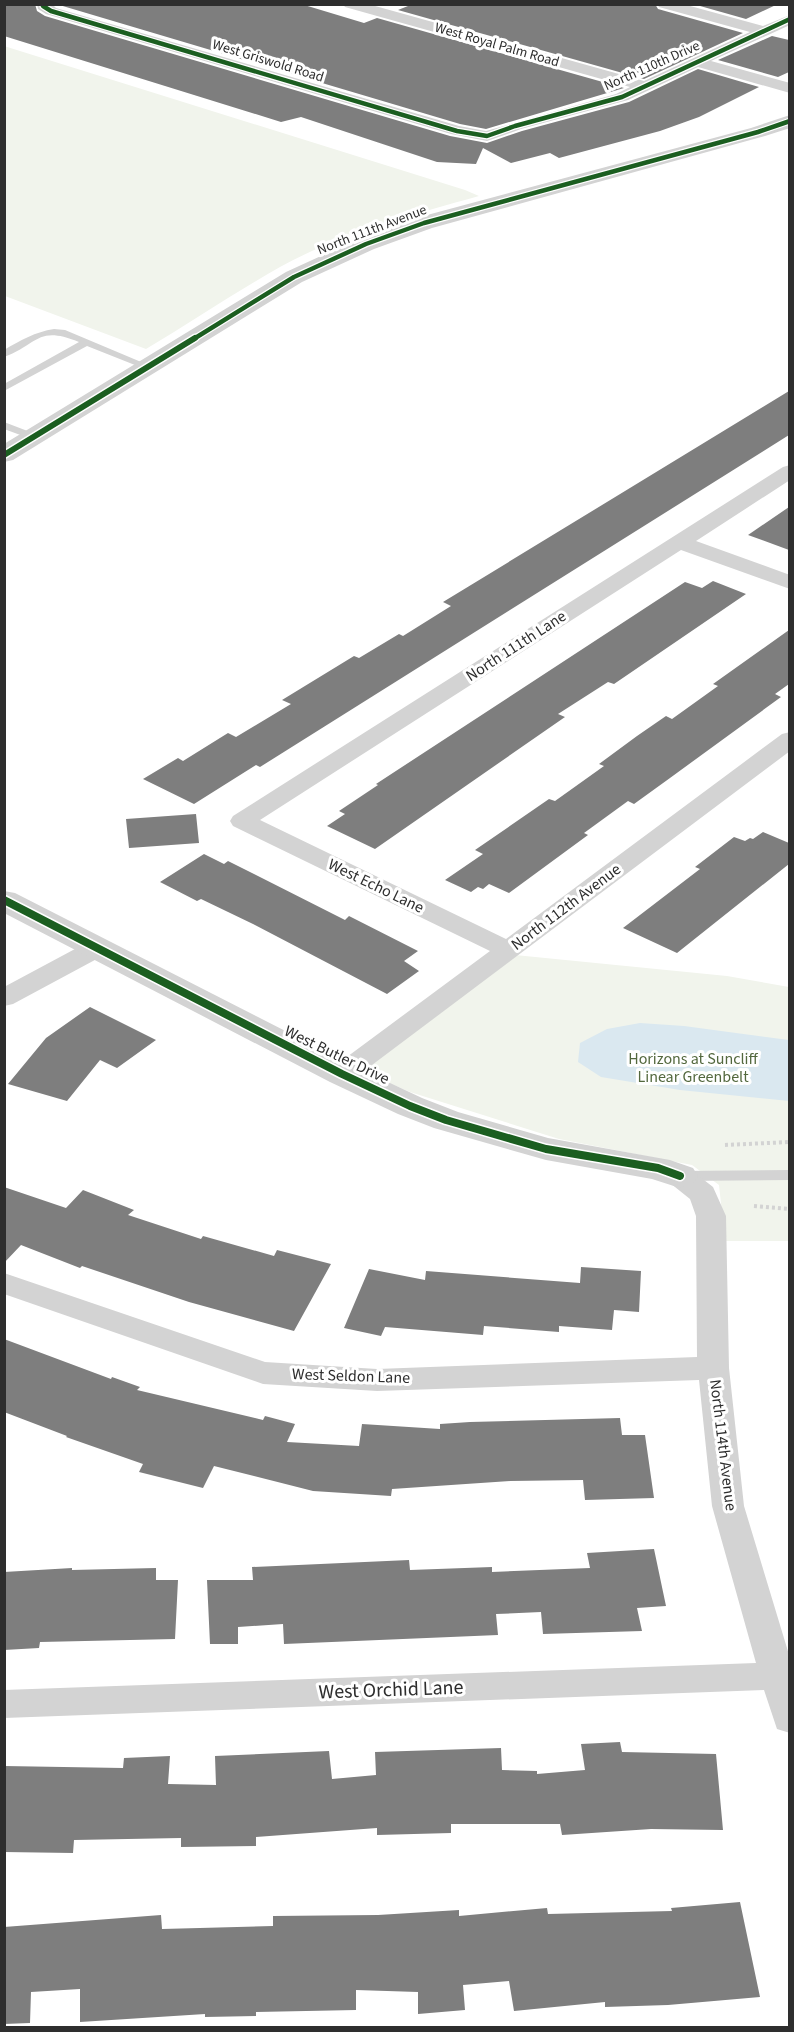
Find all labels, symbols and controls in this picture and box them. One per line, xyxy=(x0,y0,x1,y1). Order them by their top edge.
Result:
street label: West Royal Palm Road xyxy=(432,18,562,72)
street label: West Griswold Road xyxy=(210,35,326,87)
street label: North 110th Drive xyxy=(601,36,703,96)
street label: North 111th Avenue xyxy=(314,200,430,260)
street label: North 111th Lane xyxy=(462,605,571,687)
street label: West Echo Lane xyxy=(324,853,428,919)
street label: North 112th Avenue xyxy=(507,858,626,956)
street label: West Butler Drive xyxy=(281,1020,393,1090)
park label: Horizons at Suncliff Linear Greenbelt xyxy=(628,1048,759,1088)
street label: West Seldon Lane xyxy=(292,1363,410,1389)
street label: North 114th Avenue xyxy=(704,1378,742,1512)
street label: West Orchid Lane xyxy=(318,1673,464,1707)

